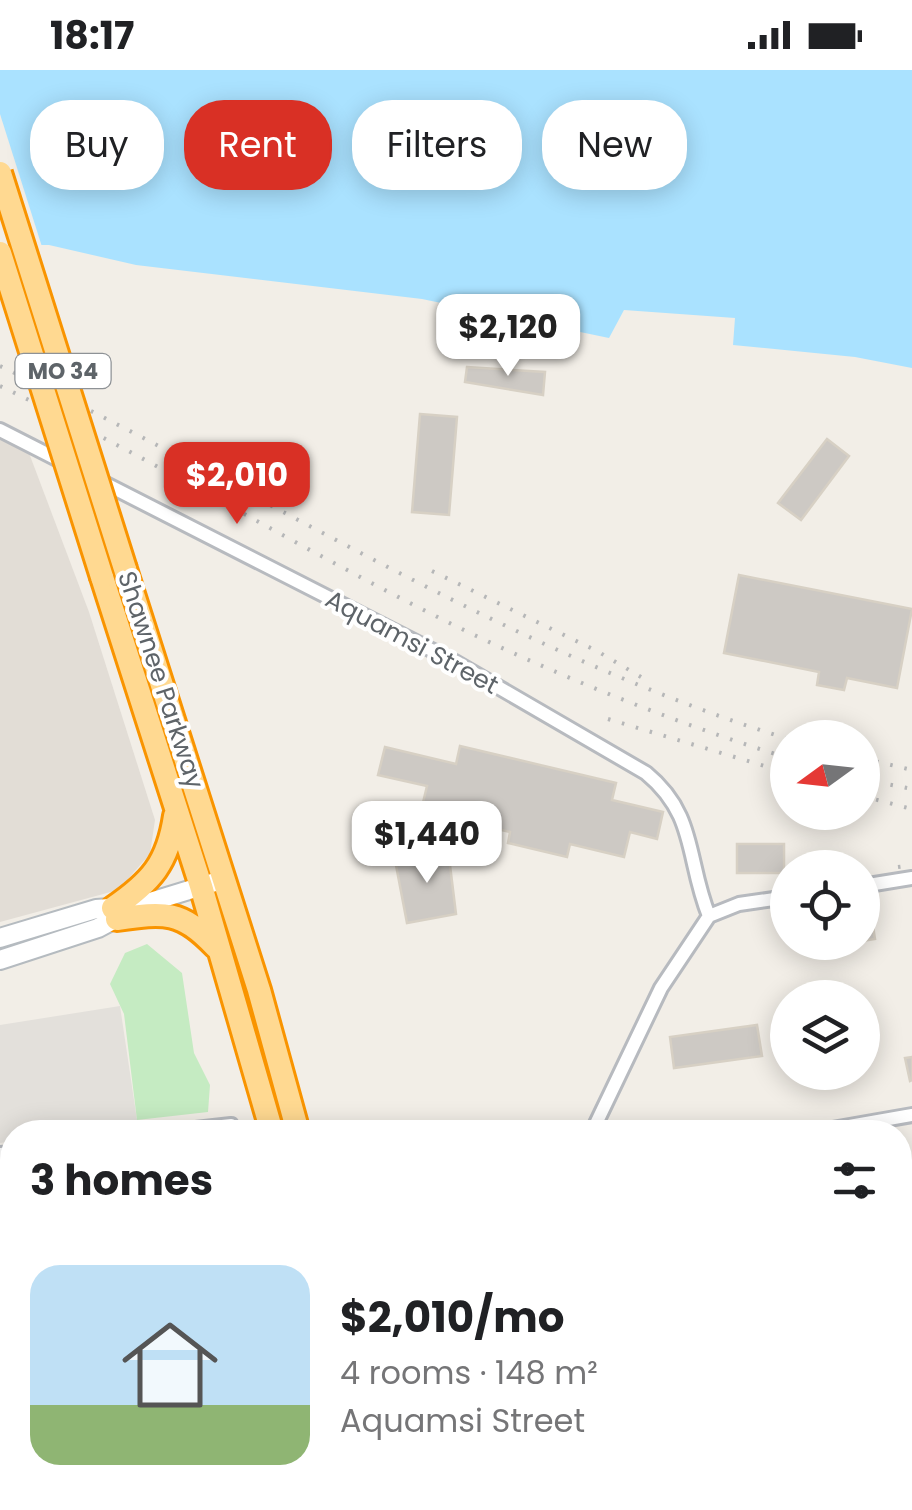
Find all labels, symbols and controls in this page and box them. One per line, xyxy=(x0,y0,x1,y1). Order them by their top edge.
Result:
text: 18:17 xyxy=(50,9,134,62)
chip: Buy xyxy=(30,100,164,190)
chip: Rent xyxy=(184,100,332,190)
chip: Filters xyxy=(352,100,522,190)
chip: New xyxy=(542,100,687,190)
pin: $2,120 xyxy=(427,294,589,379)
text: $2,120 xyxy=(458,304,558,349)
road number: MO 34 xyxy=(15,354,110,388)
pin: $2,010 xyxy=(156,442,318,527)
text: $2,010 xyxy=(186,452,288,497)
street label: Shawnee Parkway xyxy=(109,567,213,793)
street label: Aquamsi Street xyxy=(319,582,505,702)
north arrow xyxy=(770,720,880,830)
map controls xyxy=(770,720,880,1090)
pin: $1,440 xyxy=(346,801,508,886)
text: $1,440 xyxy=(374,811,480,856)
button: locate xyxy=(770,850,880,960)
button: layers xyxy=(770,980,880,1090)
text: 3 homes xyxy=(30,1151,213,1210)
icon: filters xyxy=(827,1153,882,1208)
text: $2,010/mo xyxy=(340,1288,565,1347)
icon: home xyxy=(110,1305,230,1425)
text: 4 rooms · 148 m² xyxy=(340,1350,598,1395)
text: Aquamsi Street xyxy=(340,1398,585,1443)

